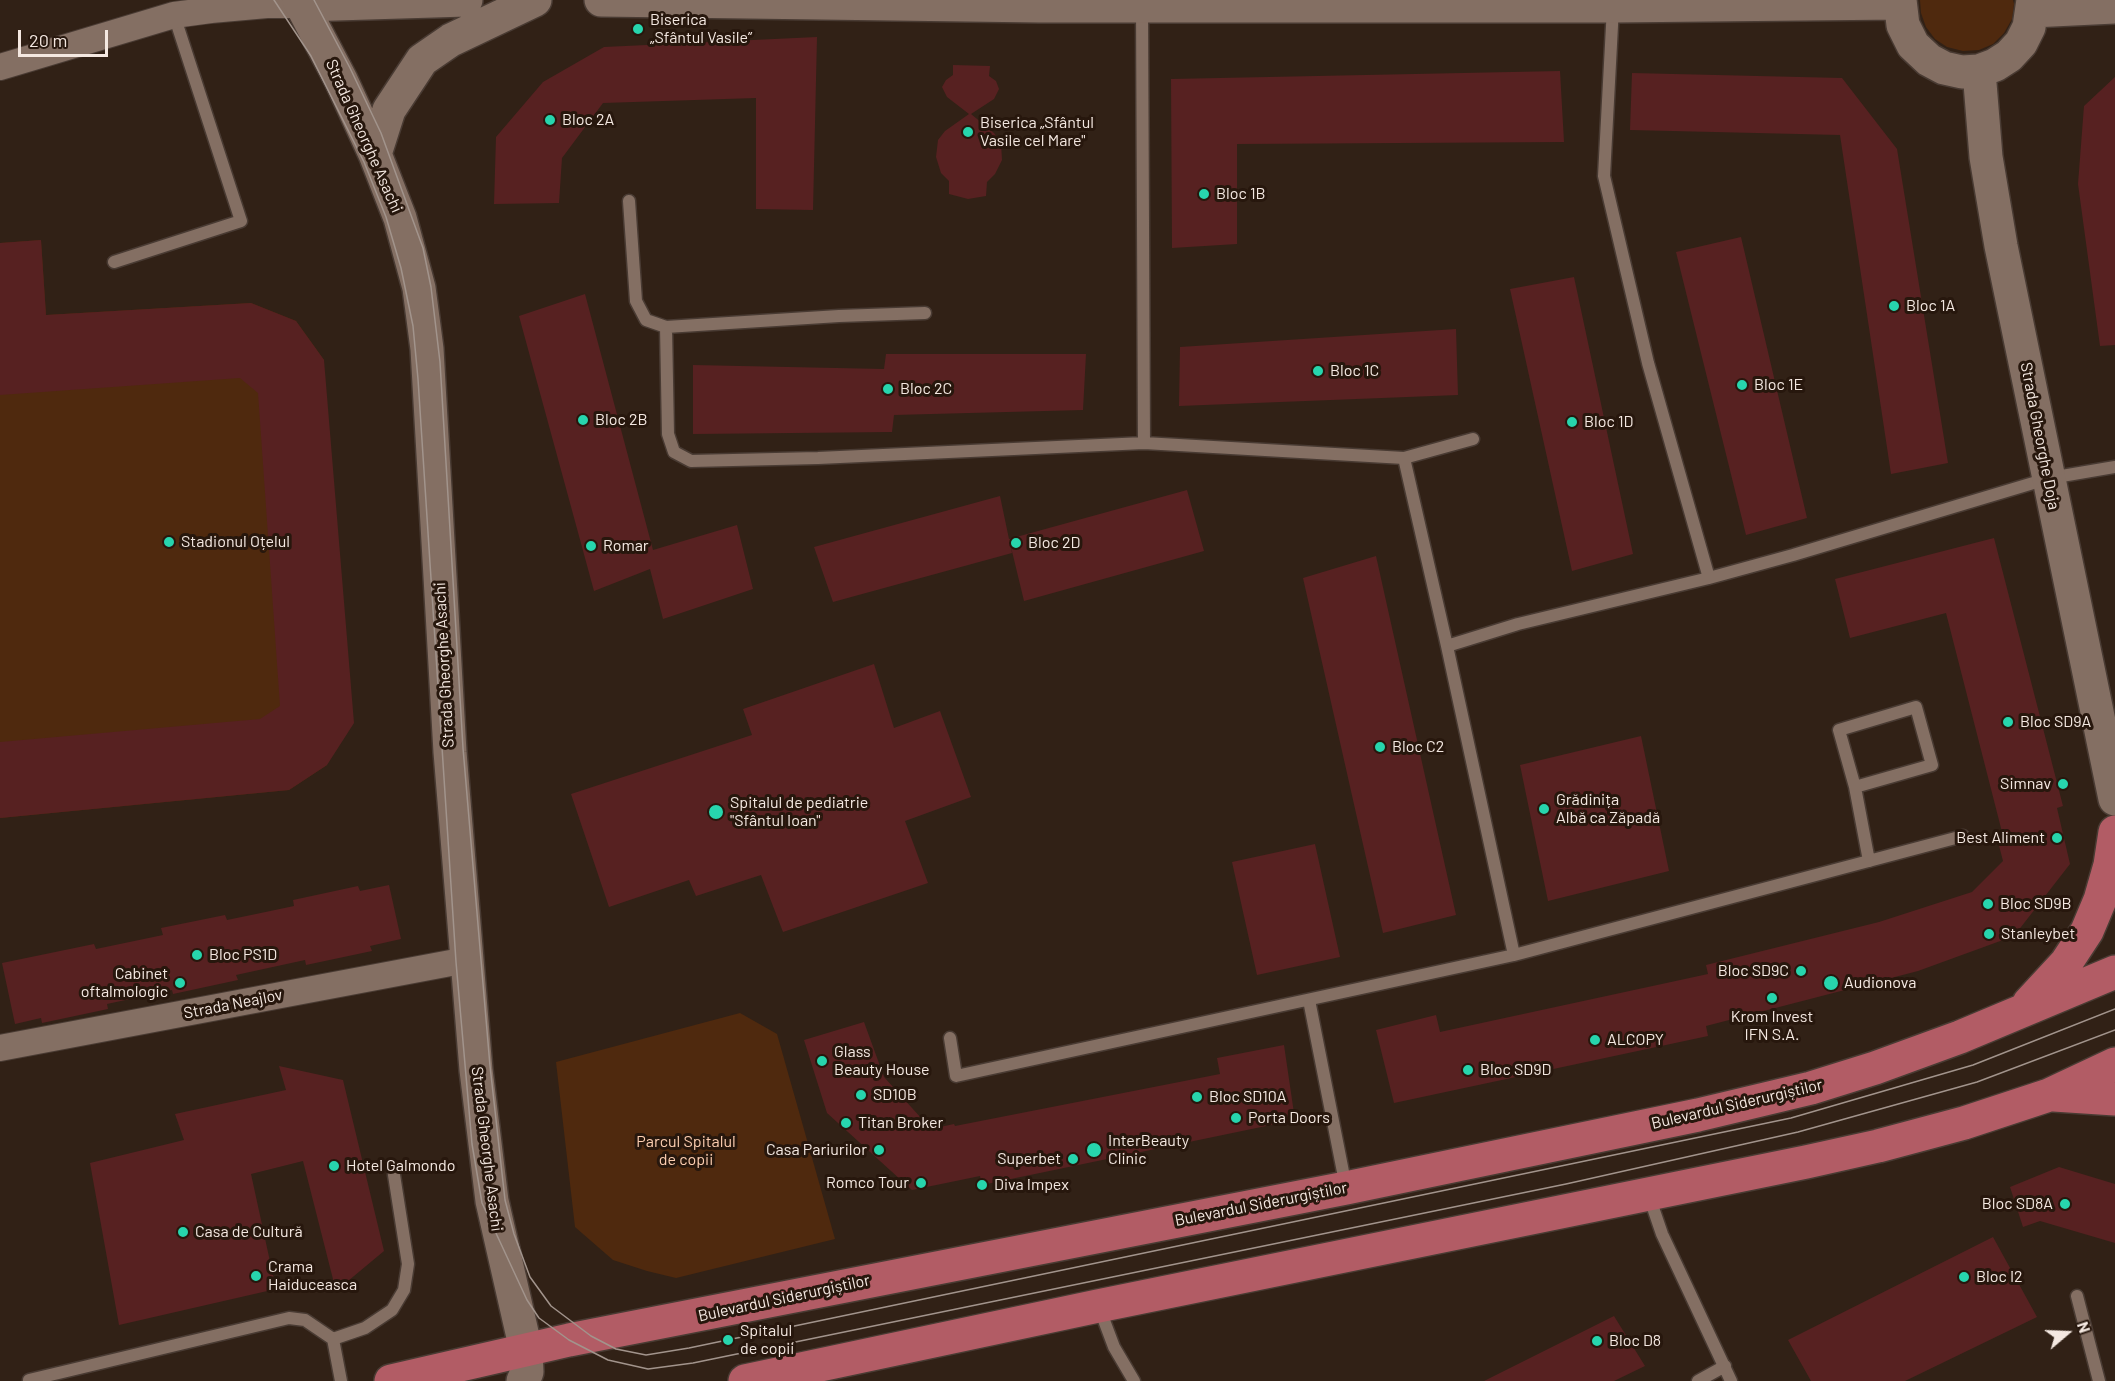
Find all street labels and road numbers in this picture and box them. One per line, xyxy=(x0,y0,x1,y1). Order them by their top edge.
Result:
street label: Strada Gheorghe Asachi xyxy=(322,56,406,216)
street label: Strada Gheorghe Doja xyxy=(2016,361,2064,511)
street label: Strada Gheorghe Asachi xyxy=(430,582,458,748)
street label: Strada Neajlov xyxy=(182,985,284,1023)
street label: Strada Gheorghe Asachi xyxy=(467,1066,507,1232)
street label: Bulevardul Siderurgiștilor xyxy=(1650,1075,1824,1133)
street label: Bulevardul Siderurgiștilor xyxy=(1173,1178,1349,1230)
street label: Bulevardul Siderurgiștilor xyxy=(696,1270,872,1326)

